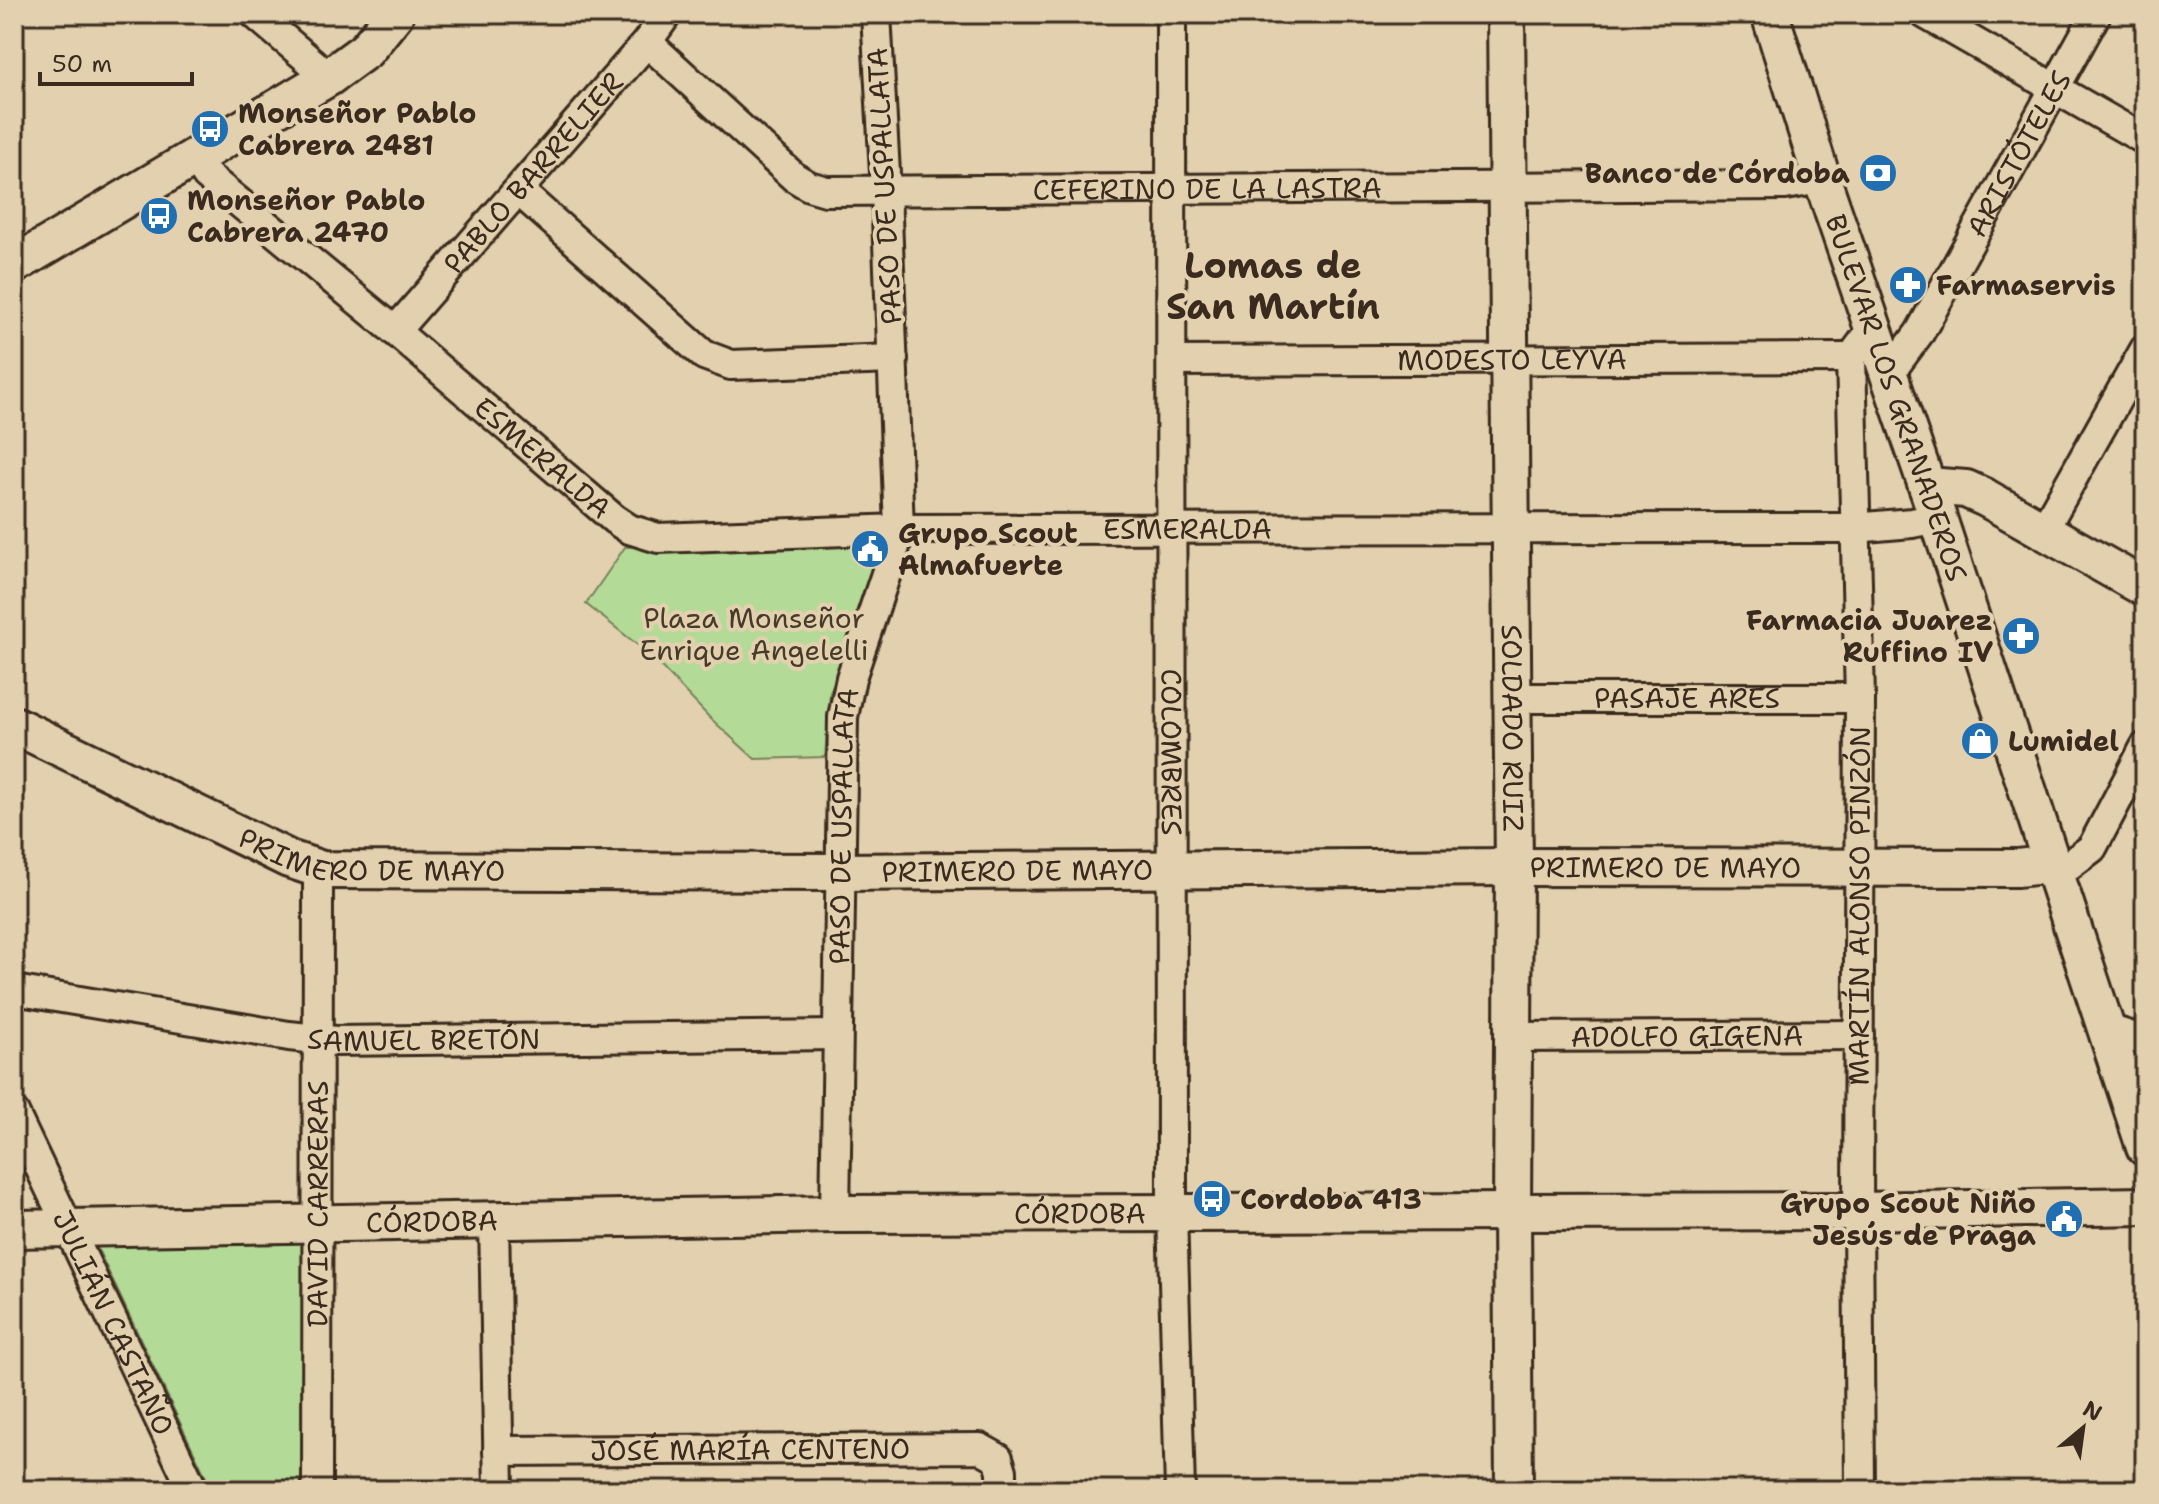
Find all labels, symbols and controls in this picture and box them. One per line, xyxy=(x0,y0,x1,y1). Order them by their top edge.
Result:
scale bar xyxy=(40,36,192,86)
street label: PASO DE USPALLATA xyxy=(858,47,910,325)
text: 50 m xyxy=(52,48,112,80)
street label: PABLO BARRELIER xyxy=(435,64,631,282)
street label: ARISTÓTELES xyxy=(1957,64,2080,244)
place label: Monseñor Pablo Cabrera 2481 xyxy=(238,94,476,164)
bus stop icon: Monseñor Pablo Cabrera 2481 xyxy=(189,108,231,150)
bank icon: Banco de Córdoba xyxy=(1857,152,1899,194)
place label: Banco de Córdoba xyxy=(1585,154,1850,192)
street label: CEFERINO DE LA LASTRA xyxy=(1033,169,1382,209)
place label: Monseñor Pablo Cabrera 2470 xyxy=(187,181,425,251)
bus stop icon: Monseñor Pablo Cabrera 2470 xyxy=(138,195,180,237)
street label: BULEVAR LOS GRANADEROS xyxy=(1816,209,1976,586)
district label: Lomas de San Martín xyxy=(1166,241,1380,331)
pharmacy icon: Farmaservis xyxy=(1887,264,1929,306)
place label: Farmaservis xyxy=(1936,266,2116,304)
street label: MODESTO LEYVA xyxy=(1397,340,1627,379)
street label: ESMERALDA xyxy=(466,388,619,527)
street label: ESMERALDA xyxy=(1103,510,1272,548)
place label: Grupo Scout Almafuerte xyxy=(898,514,1078,584)
public building icon: Grupo Scout Almafuerte xyxy=(849,528,891,570)
park label: Plaza Monseñor Enrique Angelelli xyxy=(639,599,869,669)
place label: Farmacia Juarez Ruffino IV xyxy=(1746,601,1993,671)
pharmacy icon: Farmacia Juarez Ruffino IV xyxy=(2000,615,2042,657)
street label: SOLDADO RUIZ xyxy=(1493,624,1533,832)
street label: COLOMBRES xyxy=(1153,668,1191,836)
street label: PASAJE ARES xyxy=(1594,679,1780,717)
street label: PASO DE USPALLATA xyxy=(820,684,868,965)
shop icon: Lumidel xyxy=(1959,720,2001,762)
place label: Lumidel xyxy=(2008,722,2119,760)
street label: MARTÍN ALONSO PINZÓN xyxy=(1839,726,1879,1086)
street label: PRIMERO DE MAYO xyxy=(232,818,505,890)
street label: PRIMERO DE MAYO xyxy=(1529,848,1801,887)
street label: PRIMERO DE MAYO xyxy=(881,851,1153,891)
street label: ADOLFO GIGENA xyxy=(1571,1016,1803,1056)
street label: SAMUEL BRETÓN xyxy=(306,1019,541,1061)
street label: DAVID CARRERAS xyxy=(298,1080,337,1328)
bus stop icon: Cordoba 413 xyxy=(1191,1178,1233,1220)
place label: Cordoba 413 xyxy=(1240,1180,1422,1218)
place label: Grupo Scout Niño Jesús de Praga xyxy=(1780,1184,2036,1254)
street label: CÓRDOBA xyxy=(1014,1194,1146,1232)
public building icon: Grupo Scout Niño Jesús de Praga xyxy=(2043,1198,2085,1240)
street label: CÓRDOBA xyxy=(366,1201,498,1242)
street label: JULIÁN CASTAÑO xyxy=(44,1204,183,1441)
north arrow xyxy=(2043,1388,2123,1468)
text: N xyxy=(2078,1394,2107,1428)
street label: JOSÉ MARÍA CENTENO xyxy=(590,1429,910,1469)

